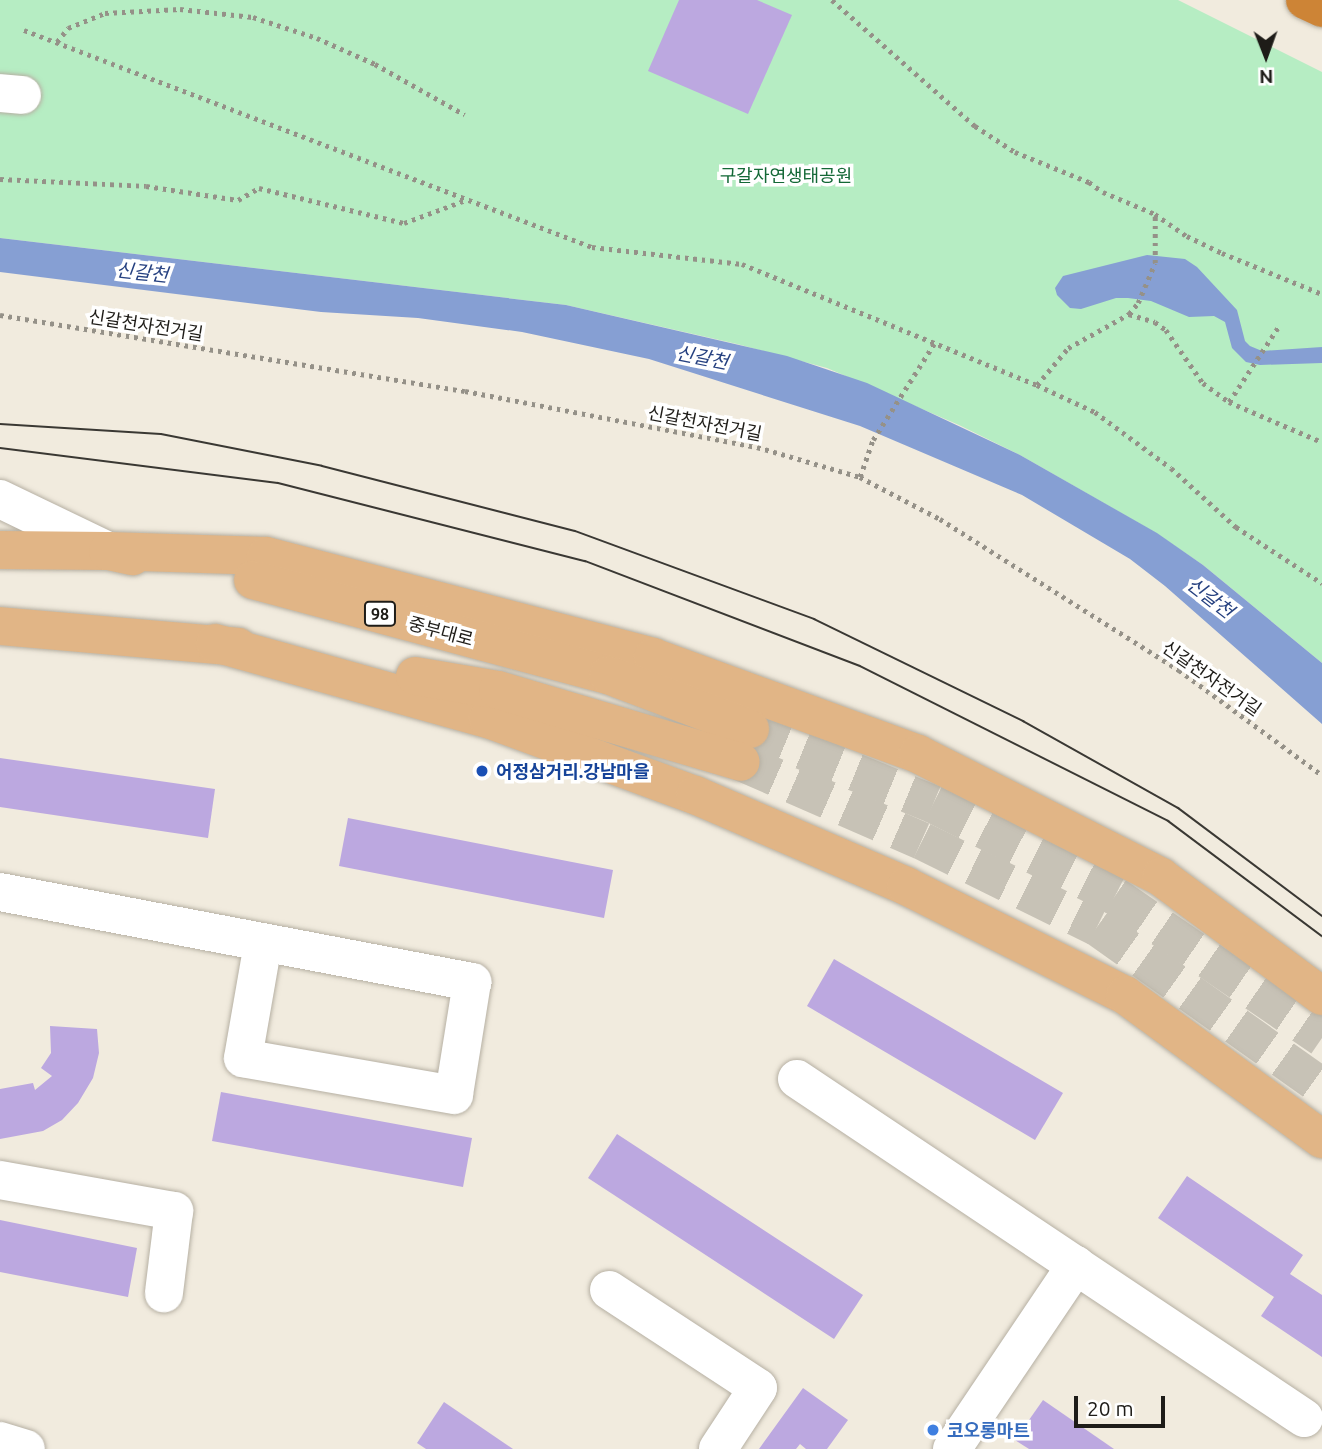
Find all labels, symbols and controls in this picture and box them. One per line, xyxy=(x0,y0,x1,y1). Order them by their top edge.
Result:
north arrow xyxy=(1231,21,1301,91)
text: N xyxy=(1259,66,1274,88)
park label: 구갈자연생태공원 xyxy=(720,164,852,186)
water label: 신갈천 xyxy=(115,259,169,287)
street label: 신갈천자전거길 xyxy=(87,305,205,345)
water label: 신갈천 xyxy=(674,342,730,374)
street label: 신갈천자전거길 xyxy=(646,401,764,445)
water label: 신갈천 xyxy=(1182,573,1238,623)
road number: 98 xyxy=(362,601,398,626)
street label: 중부대로 xyxy=(406,612,476,650)
street label: 신갈천자전거길 xyxy=(1158,636,1266,720)
place label: 어정삼거리.강남마을 xyxy=(496,760,649,782)
marker: 어정삼거리.강남마을 xyxy=(474,763,490,779)
scale bar xyxy=(1077,1382,1168,1426)
text: 20 m xyxy=(1087,1396,1134,1420)
place label: 코오롱마트 xyxy=(947,1419,1030,1441)
marker: 코오롱마트 xyxy=(925,1422,941,1438)

